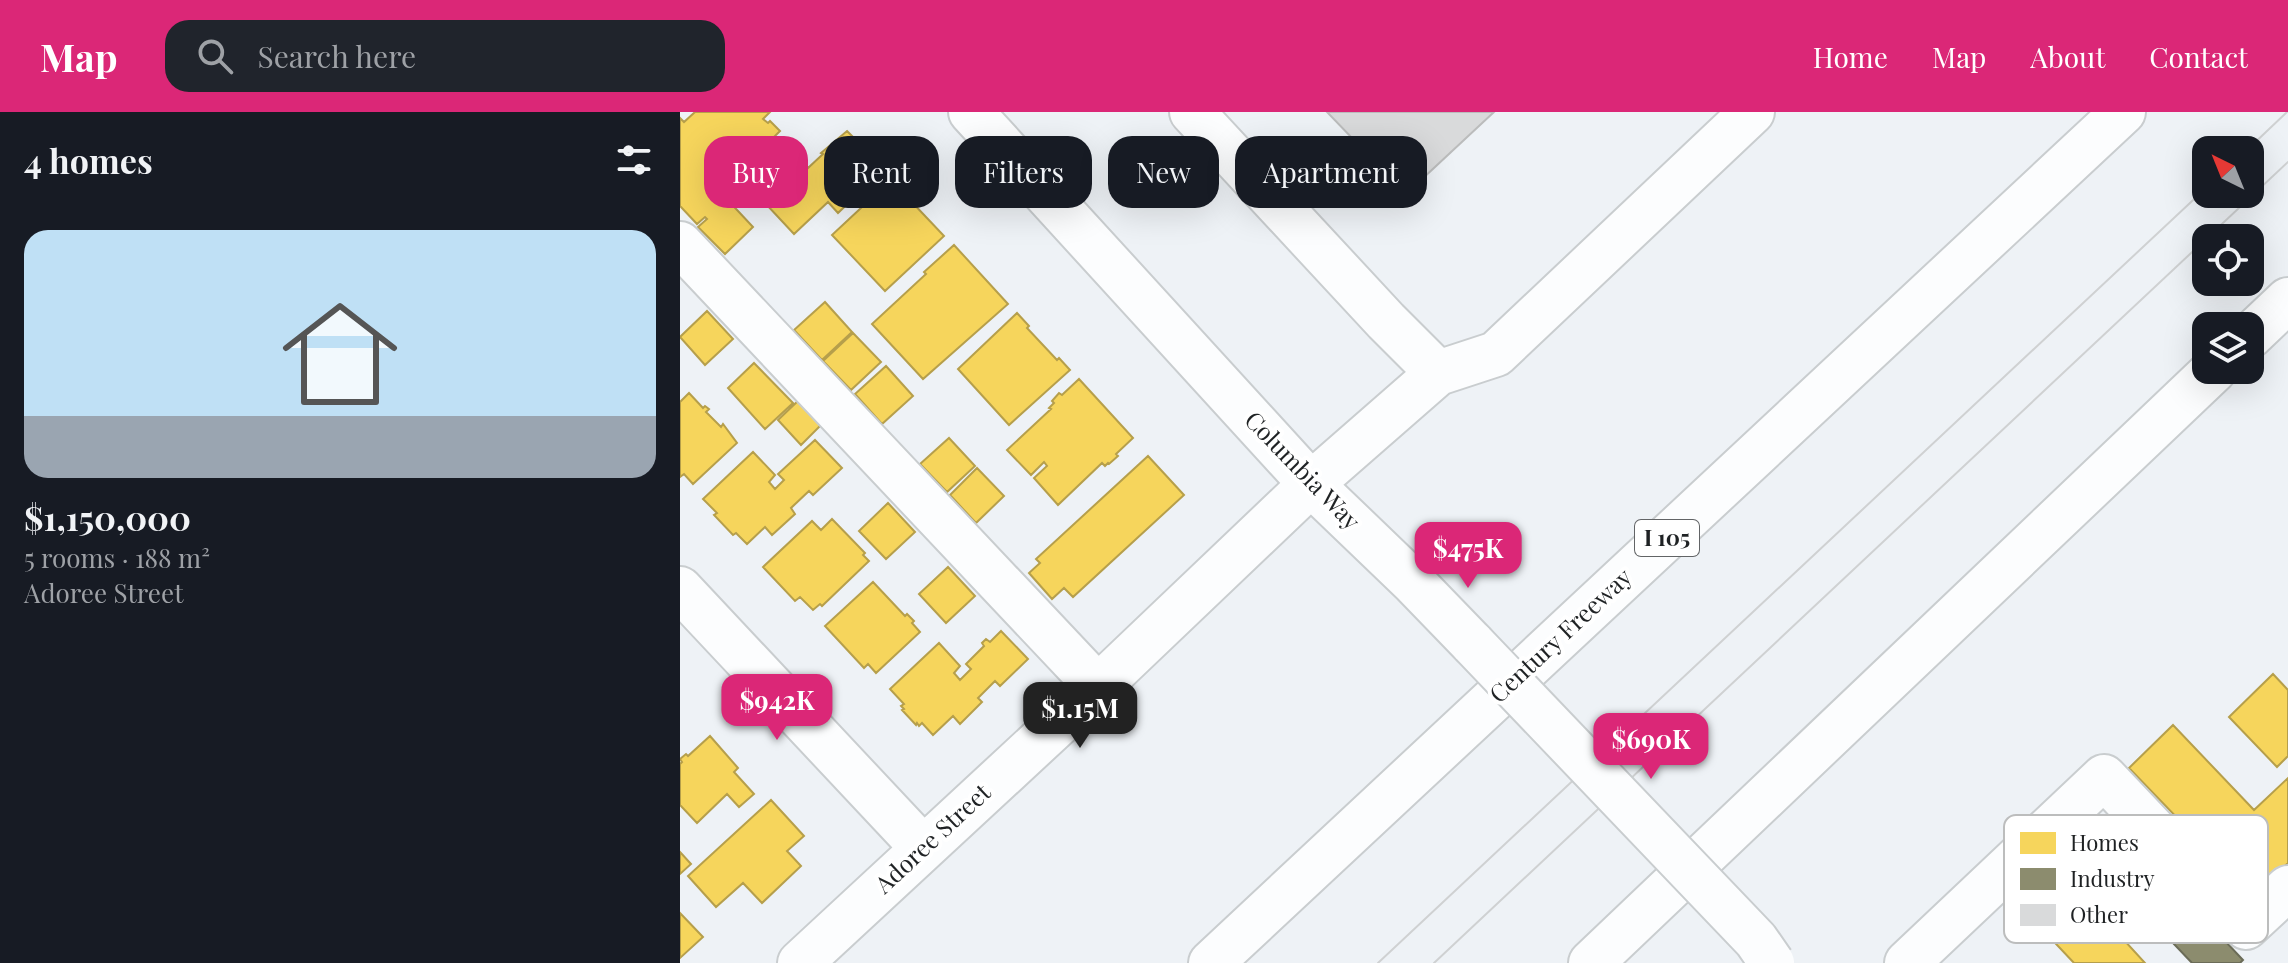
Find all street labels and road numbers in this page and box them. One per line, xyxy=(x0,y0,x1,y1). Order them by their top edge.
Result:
street label: Columbia Way xyxy=(1239,403,1368,536)
road number: I 105 xyxy=(1635,520,1699,556)
street label: Century Freeway xyxy=(1481,560,1638,709)
street label: Adoree Street xyxy=(866,775,997,900)

